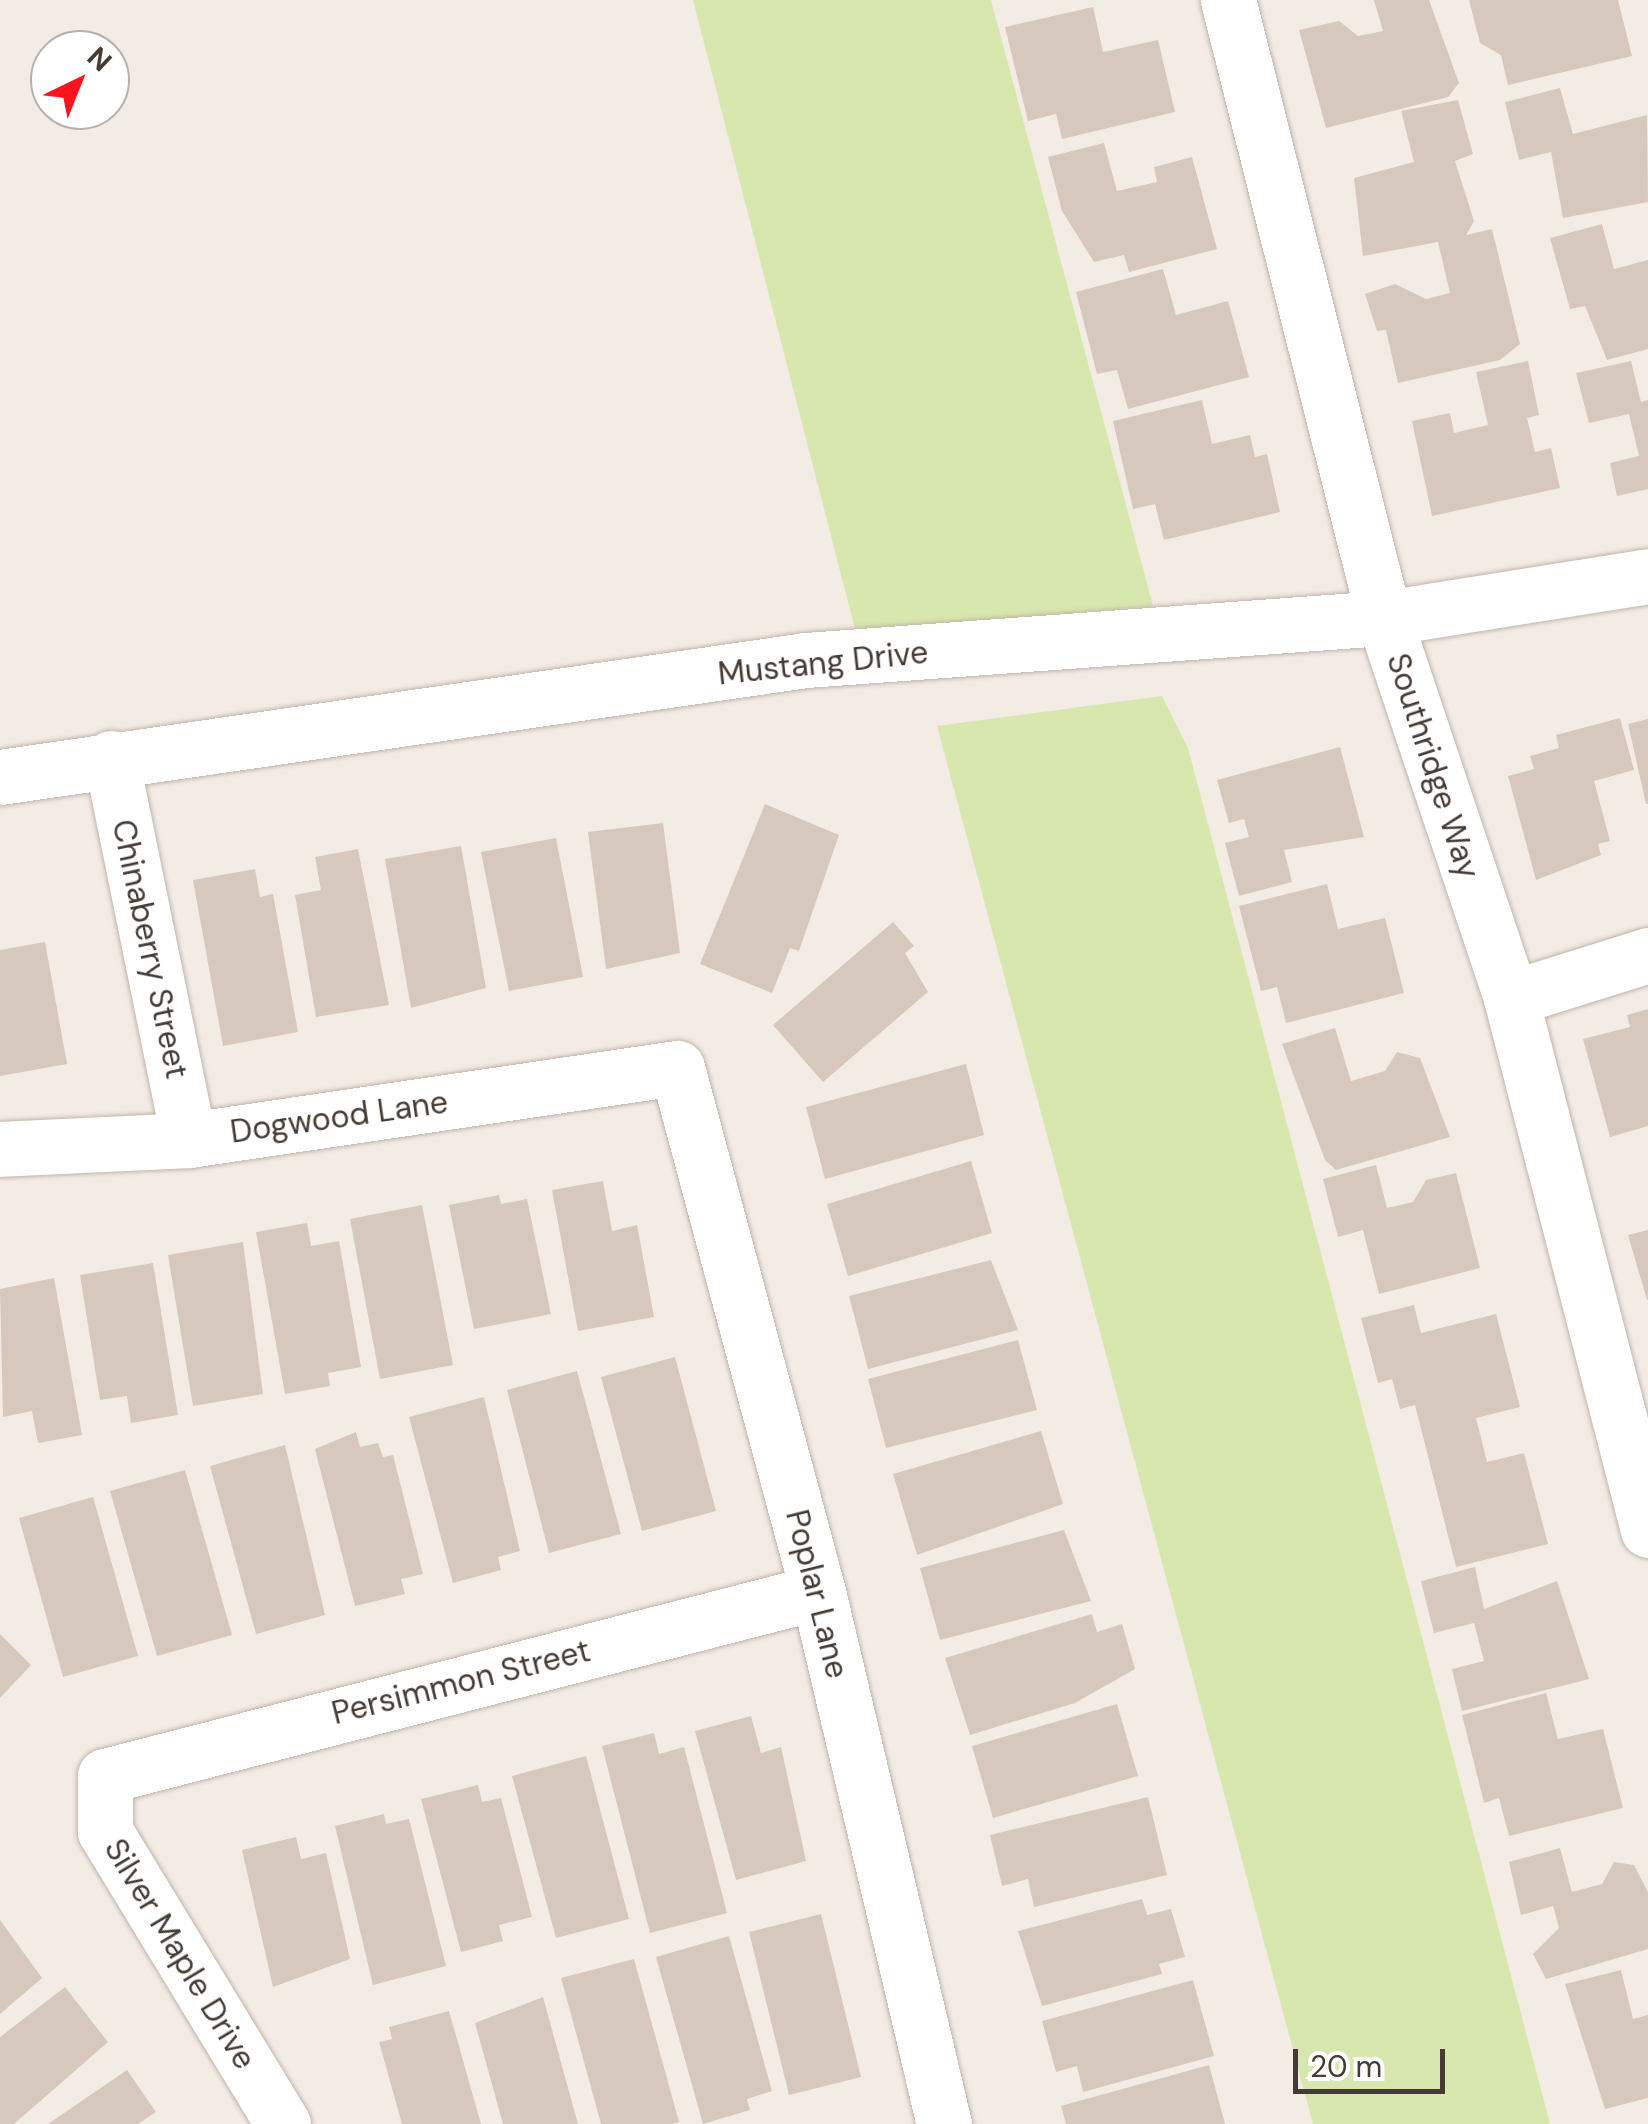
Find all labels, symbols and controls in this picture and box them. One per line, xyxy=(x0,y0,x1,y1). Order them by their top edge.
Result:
north arrow xyxy=(30,30,130,130)
text: N xyxy=(79,39,120,80)
street label: Mustang Drive xyxy=(716,633,930,693)
street label: Southridge Way xyxy=(1379,649,1487,883)
street label: Chinaberry Street xyxy=(104,816,196,1082)
street label: Dogwood Lane xyxy=(228,1083,450,1151)
street label: Poplar Lane xyxy=(778,1506,856,1682)
street label: Persimmon Street xyxy=(328,1631,594,1733)
street label: Silver Maple Drive xyxy=(96,1832,264,2076)
scale bar xyxy=(1298,2029,1450,2091)
text: 20 m xyxy=(1310,2047,1382,2086)

